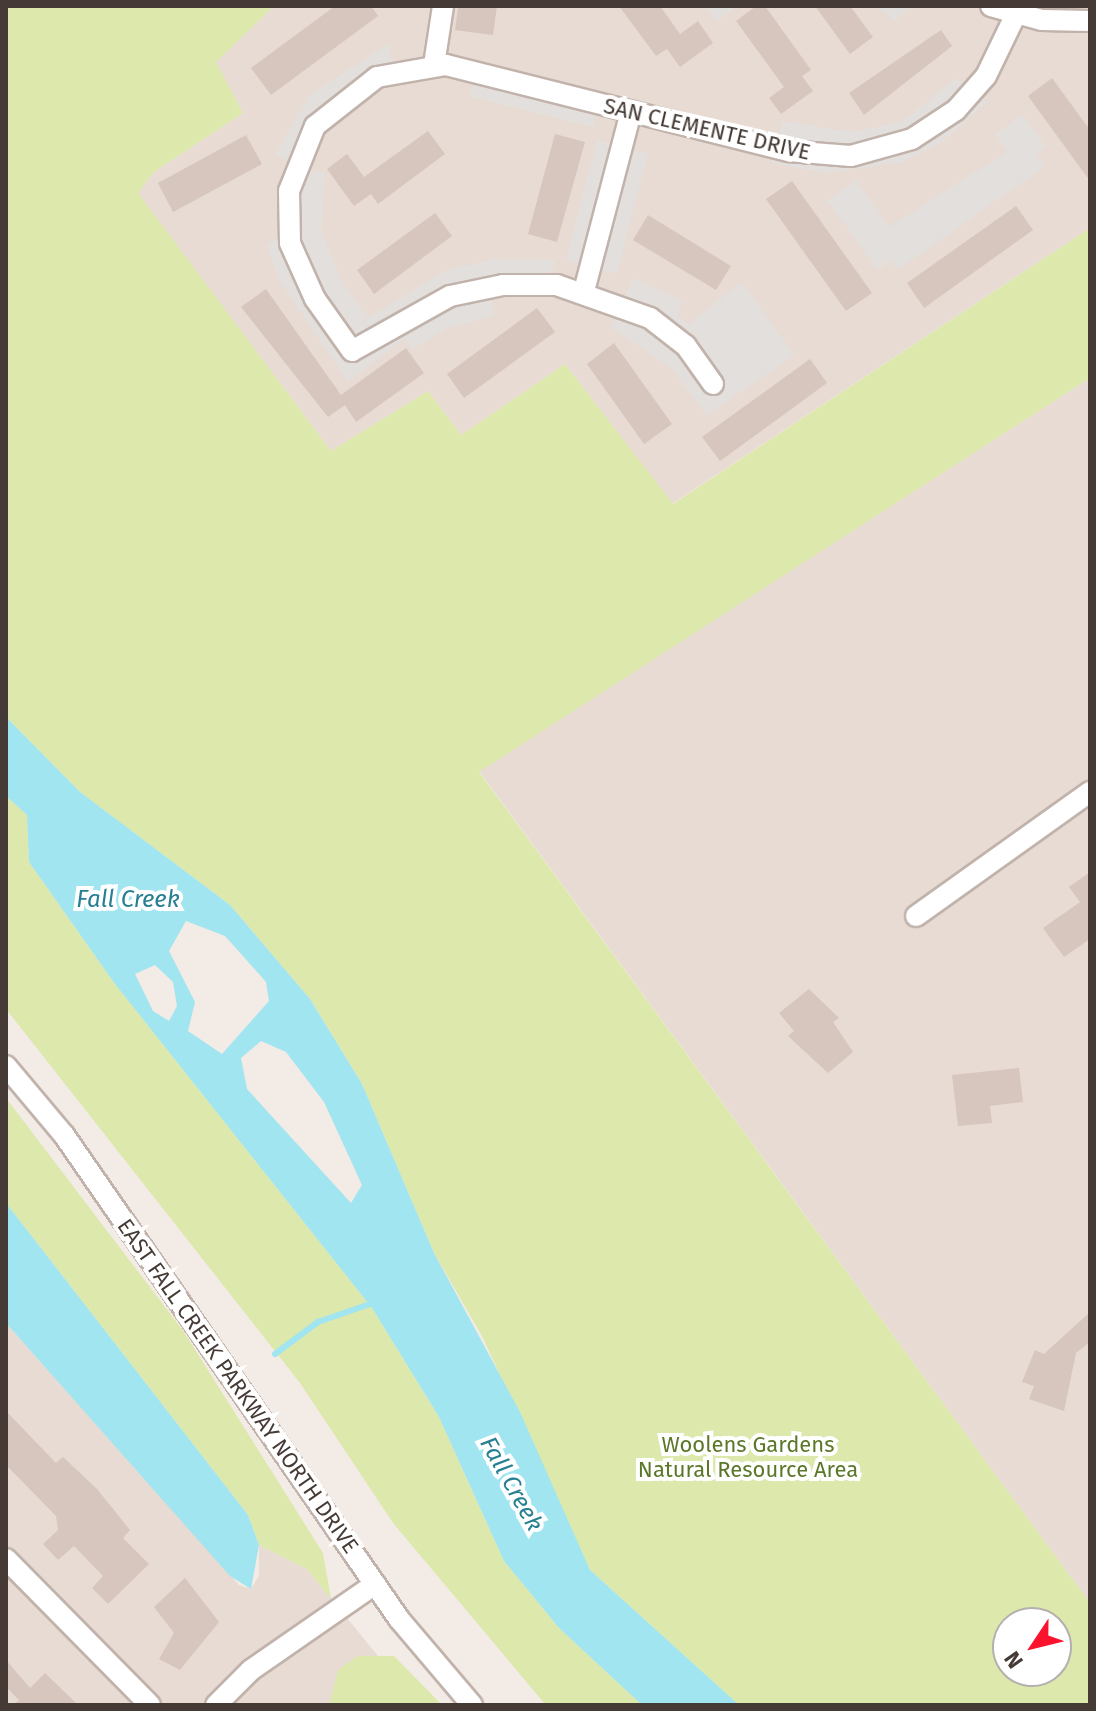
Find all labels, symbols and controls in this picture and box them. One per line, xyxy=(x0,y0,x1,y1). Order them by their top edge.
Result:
street label: SAN CLEMENTE DRIVE xyxy=(601,92,813,166)
water label: Fall Creek xyxy=(76,886,180,914)
street label: EAST FALL CREEK PARKWAY NORTH DRIVE xyxy=(112,1214,364,1558)
park label: Woolens Gardens Natural Resource Area xyxy=(638,1431,858,1482)
water label: Fall Creek xyxy=(473,1432,549,1536)
north arrow xyxy=(992,1607,1072,1687)
text: N xyxy=(998,1646,1029,1674)

